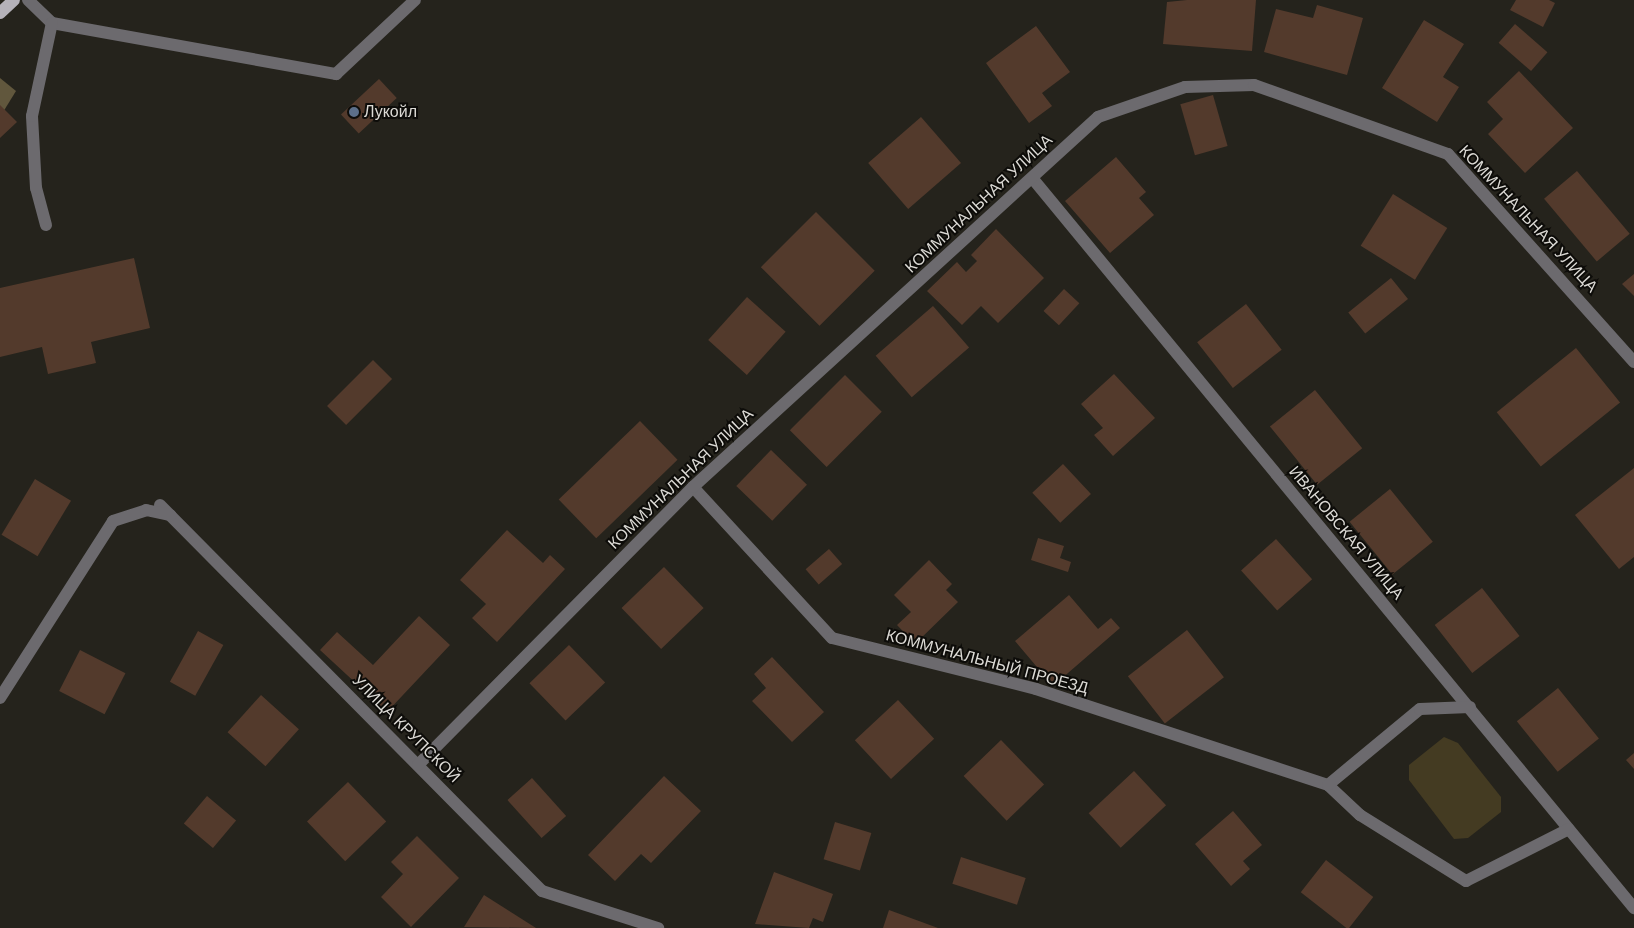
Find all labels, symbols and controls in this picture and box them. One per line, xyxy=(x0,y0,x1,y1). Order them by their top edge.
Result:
place label: Лукойл xyxy=(364,102,417,122)
marker: Лукойл xyxy=(348,106,360,118)
street label: КОММУНАЛЬНАЯ УЛИЦА xyxy=(901,131,1057,277)
street label: КОММУНАЛЬНАЯ УЛИЦА xyxy=(1455,141,1601,297)
street label: КОММУНАЛЬНАЯ УЛИЦА xyxy=(604,405,758,553)
street label: ИВАНОВСКАЯ УЛИЦА xyxy=(1285,463,1407,603)
street label: КОММУНАЛЬНЫЙ ПРОЕЗД xyxy=(884,626,1090,698)
street label: УЛИЦА КРУПСКОЙ xyxy=(348,671,464,787)

